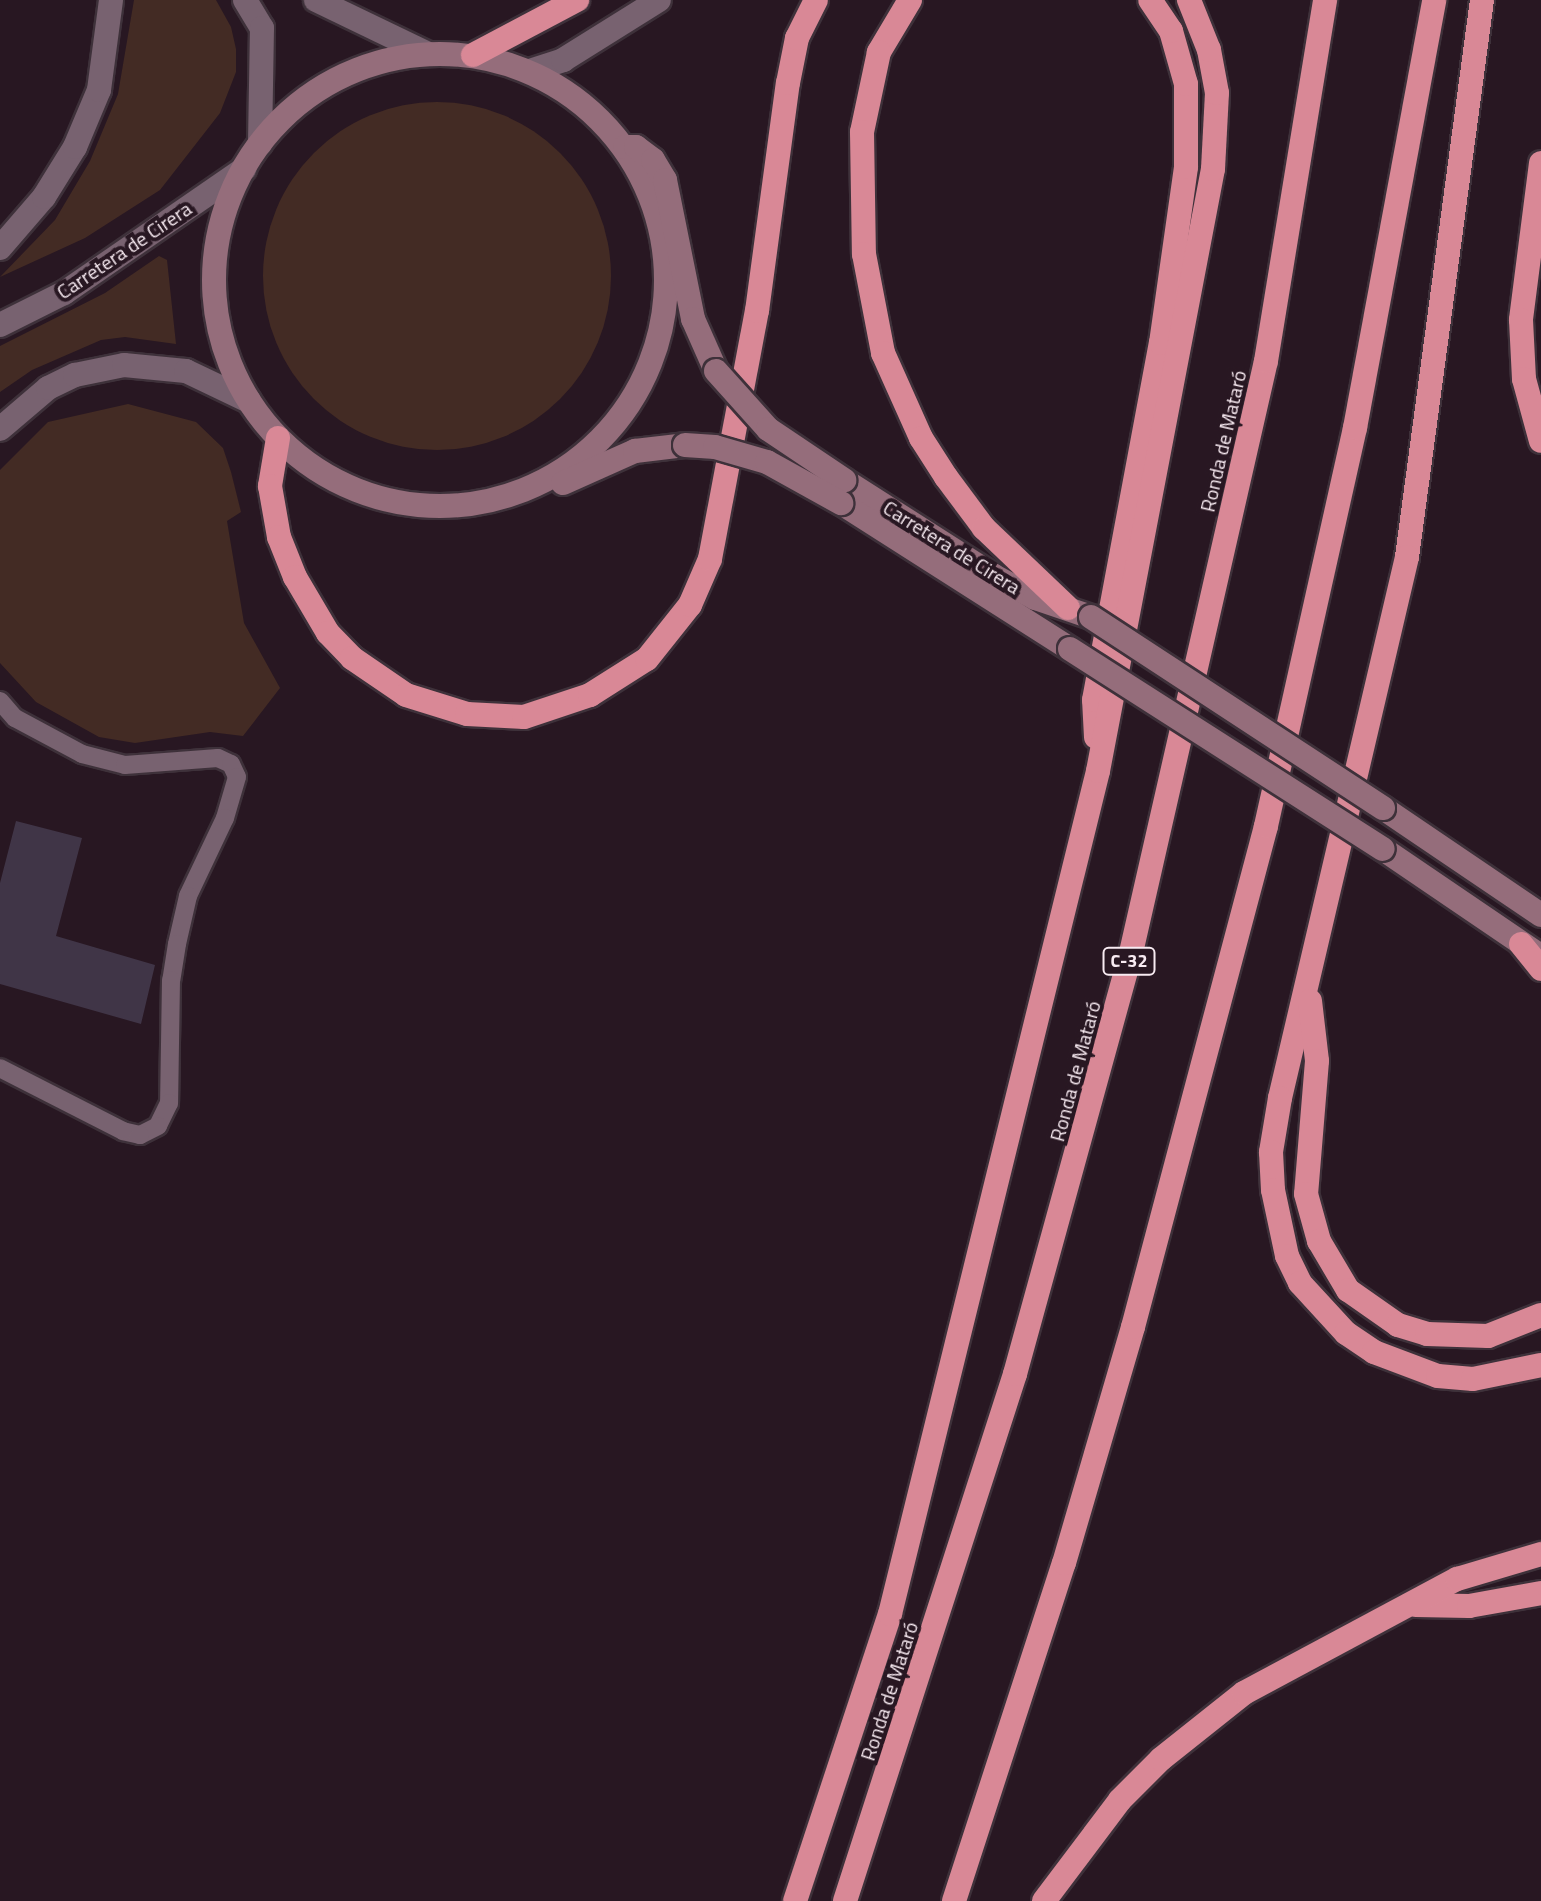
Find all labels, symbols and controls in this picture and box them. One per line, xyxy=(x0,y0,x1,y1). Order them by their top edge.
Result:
street label: Carretera de Cirera xyxy=(52,196,196,304)
street label: Ronda de Mataró xyxy=(1195,368,1251,514)
street label: Carretera de Cirera xyxy=(879,495,1025,599)
road number: C-32 xyxy=(1101,947,1157,975)
street label: Ronda de Mataró xyxy=(1045,998,1105,1144)
street label: Ronda de Mataró xyxy=(855,1619,923,1763)

